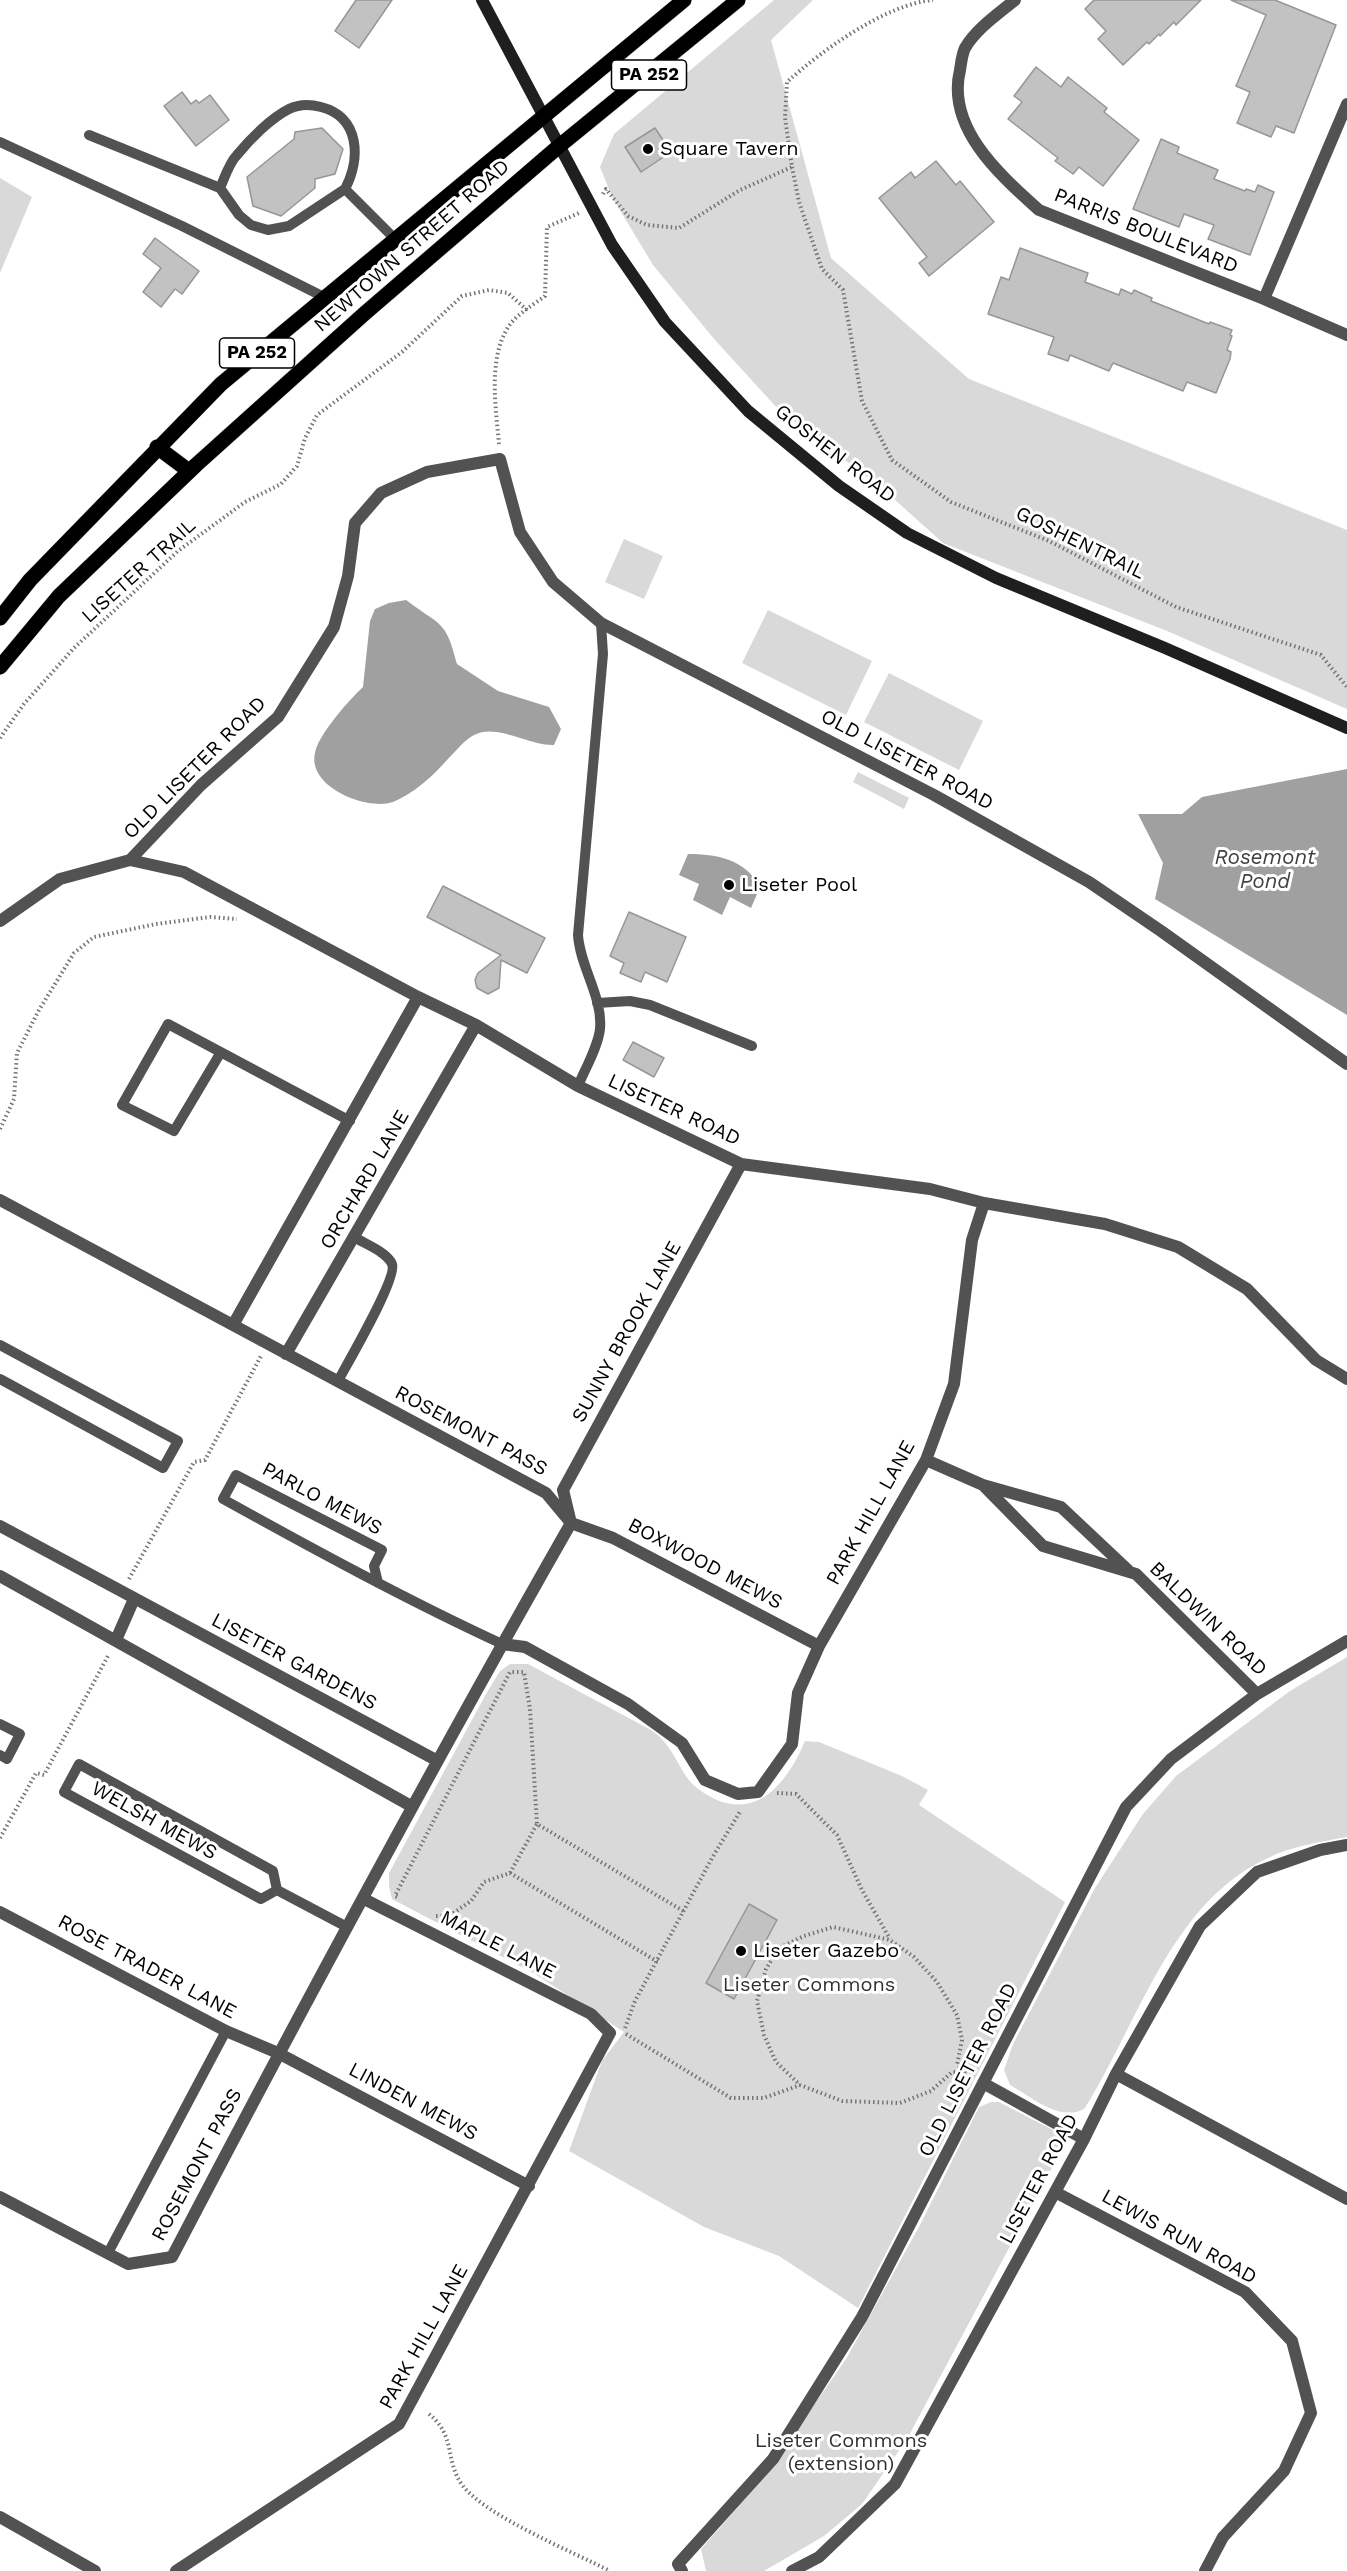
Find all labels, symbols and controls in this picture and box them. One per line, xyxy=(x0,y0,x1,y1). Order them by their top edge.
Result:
road number: PA 252 xyxy=(612,60,686,90)
place label: Square Tavern xyxy=(660,137,799,161)
marker: Square Tavern xyxy=(641,142,655,156)
street label: NEWTOWN STREET ROAD xyxy=(309,155,515,337)
street label: PARRIS BOULEVARD xyxy=(1051,183,1241,279)
road number: PA 252 xyxy=(220,338,294,368)
street label: GOSHEN ROAD xyxy=(770,399,900,509)
street label: GOSHENTRAIL xyxy=(1011,501,1149,585)
street label: LISETER TRAIL xyxy=(77,514,201,628)
street label: OLD LISETER ROAD xyxy=(119,692,271,844)
street label: OLD LISETER ROAD xyxy=(817,704,997,816)
water label: Rosemont Pond xyxy=(1215,845,1315,895)
place label: Liseter Pool xyxy=(741,873,857,897)
marker: Liseter Pool xyxy=(722,878,736,892)
street label: LISETER ROAD xyxy=(604,1069,744,1151)
street label: ORCHARD LANE xyxy=(315,1106,415,1254)
street label: SUNNY BROOK LANE xyxy=(567,1237,687,1427)
street label: ROSEMONT PASS xyxy=(391,1381,551,1481)
street label: PARK HILL LANE xyxy=(821,1437,921,1589)
street label: PARLO MEWS xyxy=(258,1457,386,1541)
street label: BOXWOOD MEWS xyxy=(624,1513,786,1615)
street label: BALDWIN ROAD xyxy=(1144,1557,1272,1681)
street label: LISETER GARDENS xyxy=(207,1608,381,1716)
street label: WELSH MEWS xyxy=(87,1777,221,1865)
street label: MAPLE LANE xyxy=(436,1906,560,1984)
street label: ROSE TRADER LANE xyxy=(54,1910,240,2024)
place label: Liseter Gazebo xyxy=(753,1939,899,1963)
marker: Liseter Gazebo xyxy=(734,1944,748,1958)
park label: Liseter Commons xyxy=(723,1973,895,1997)
street label: OLD LISETER ROAD xyxy=(914,1979,1022,2161)
street label: LINDEN MEWS xyxy=(344,2058,482,2146)
street label: ROSEMONT PASS xyxy=(147,2085,247,2245)
street label: LISETER ROAD xyxy=(995,2110,1083,2248)
street label: LEWIS RUN ROAD xyxy=(1097,2184,1261,2290)
street label: PARK HILL LANE xyxy=(374,2261,474,2413)
park label: Liseter Commons (extension) xyxy=(755,2429,927,2476)

